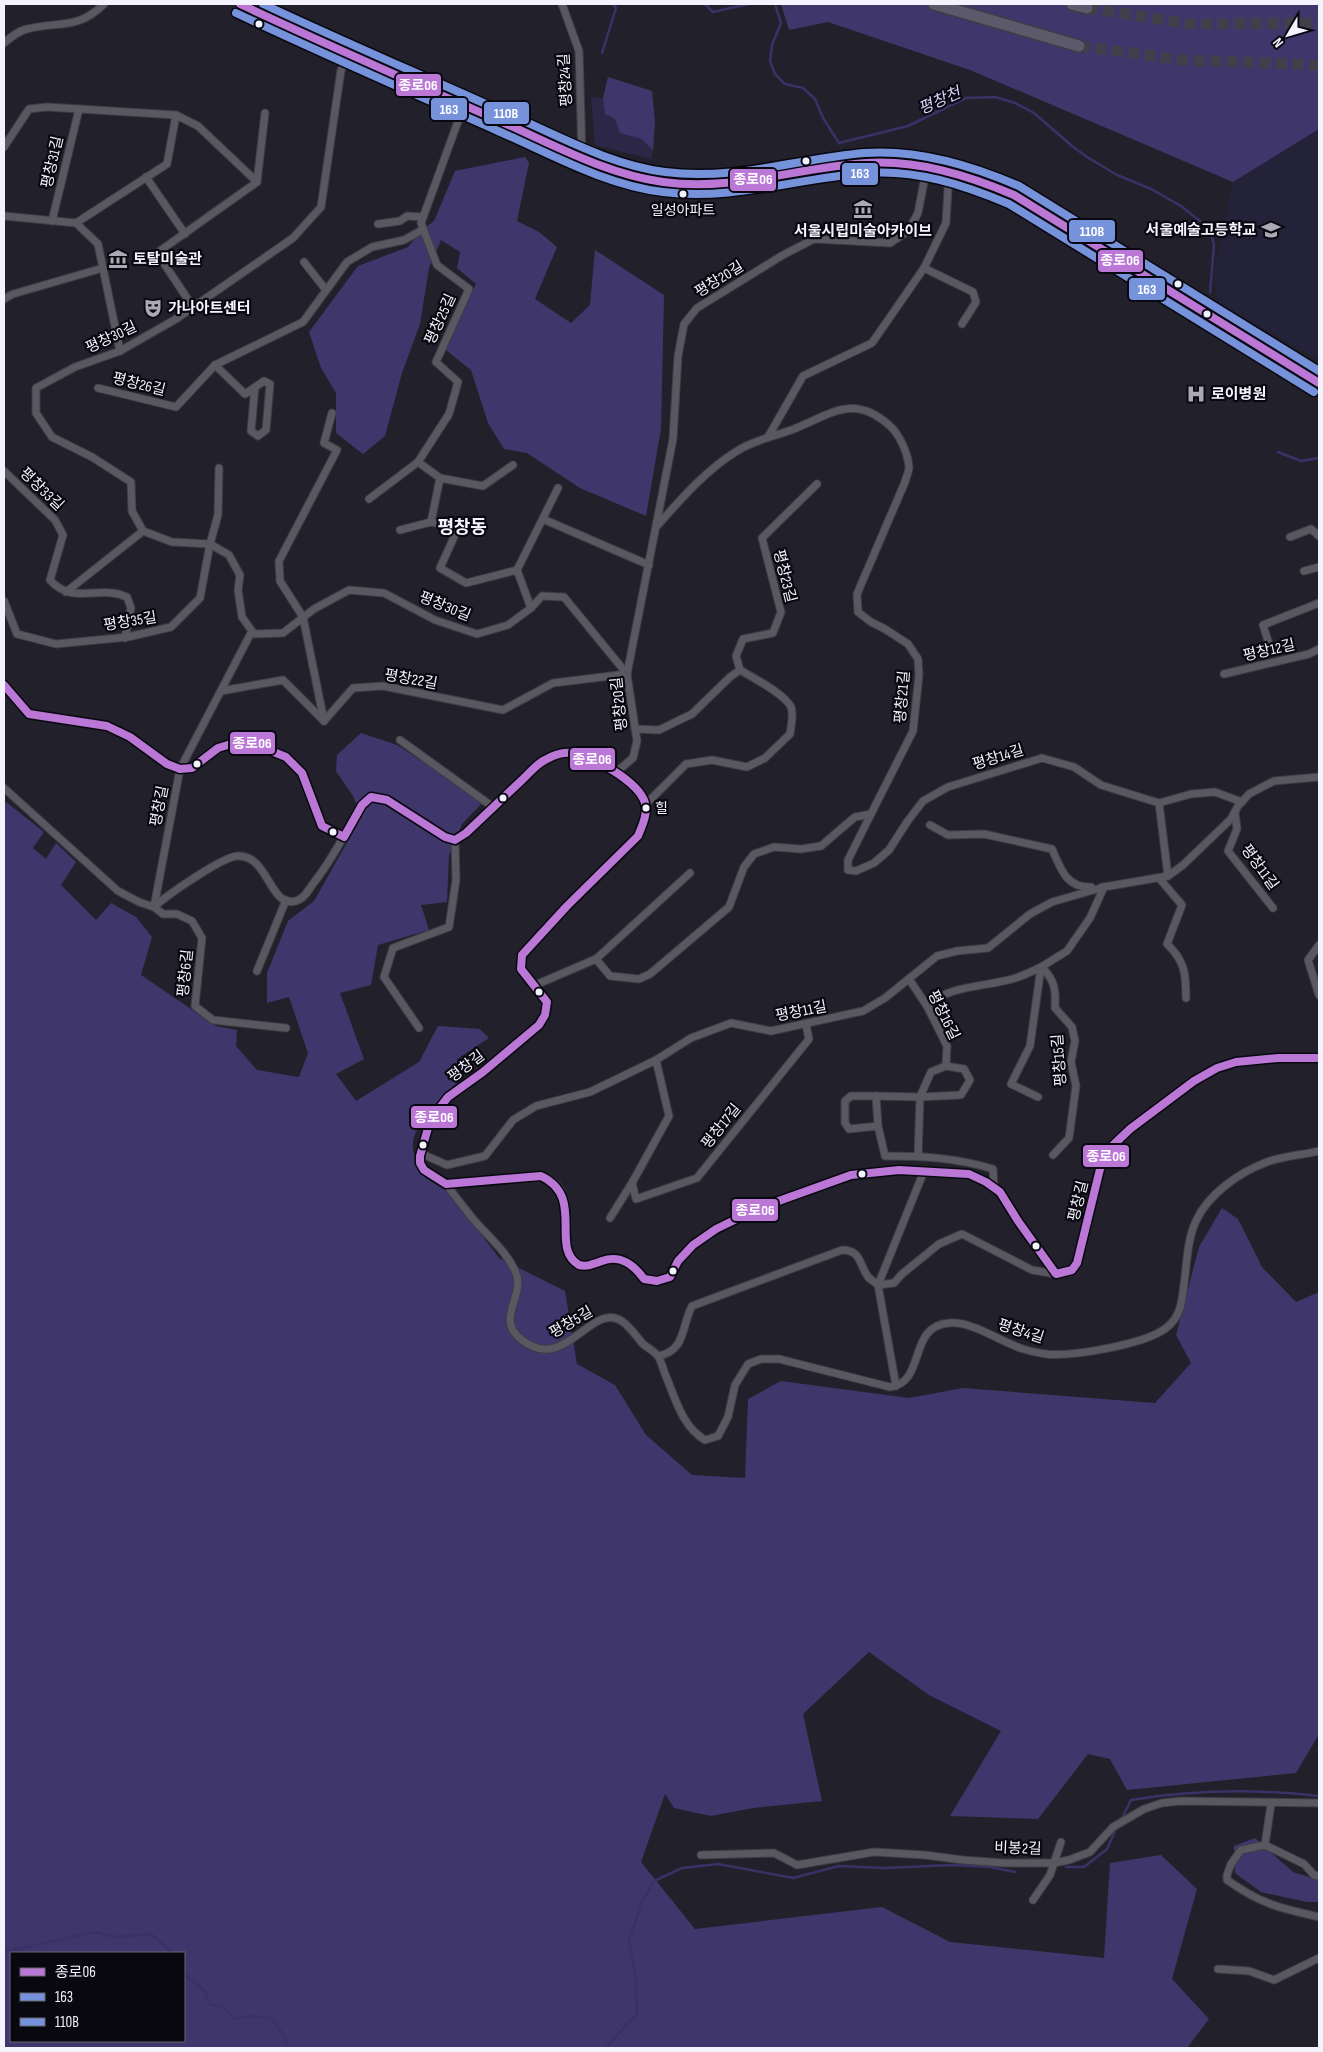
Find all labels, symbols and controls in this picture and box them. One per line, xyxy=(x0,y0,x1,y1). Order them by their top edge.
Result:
north arrow xyxy=(1263,10,1313,60)
unlabelled marker xyxy=(254,19,264,29)
text: N xyxy=(1269,35,1287,51)
street label: 평창24길 xyxy=(555,53,576,107)
line badge: 종로06 xyxy=(395,73,442,97)
text: 종로06 xyxy=(398,77,438,94)
water label: 평창천 xyxy=(916,83,966,119)
line badge: 163 xyxy=(430,97,468,121)
text: 163 xyxy=(440,101,458,118)
line badge: 110B xyxy=(483,101,530,125)
text: 110B xyxy=(494,105,518,122)
street label: 평창31길 xyxy=(37,134,68,190)
unlabelled marker xyxy=(801,156,811,166)
line badge: 163 xyxy=(841,162,879,186)
text: 163 xyxy=(851,165,869,182)
line badge: 종로06 xyxy=(729,168,777,192)
text: 종로06 xyxy=(733,171,773,188)
marker: 일성아파트 xyxy=(678,189,688,199)
museum icon: 서울시립미술아카이브 xyxy=(852,198,874,220)
place label: 일성아파트 xyxy=(651,202,715,219)
line badge: 110B xyxy=(1068,219,1116,243)
school or university icon: 서울예술고등학교 xyxy=(1260,219,1282,241)
place label: 서울예술고등학교 xyxy=(1146,221,1256,240)
place label: 서울시립미술아카이브 xyxy=(794,222,932,241)
text: 110B xyxy=(1080,223,1104,240)
museum icon: 토탈미술관 xyxy=(107,248,129,270)
line badge: 종로06 xyxy=(1097,249,1144,273)
place label: 토탈미술관 xyxy=(133,250,202,269)
text: 종로06 xyxy=(1100,252,1140,269)
street label: 평창20길 xyxy=(691,257,747,302)
line badge: 163 xyxy=(1128,277,1166,301)
unlabelled marker xyxy=(1173,279,1183,289)
text: 163 xyxy=(1138,281,1156,298)
street label: 평창25길 xyxy=(421,291,460,348)
theatre icon: 가나아트센터 xyxy=(142,297,164,319)
place label: 가나아트센터 xyxy=(168,299,251,318)
unlabelled marker xyxy=(1202,309,1212,319)
street label: 평창30길 xyxy=(83,317,140,358)
street label: 평창26길 xyxy=(110,369,167,400)
hospital icon: 로이병원 xyxy=(1185,383,1207,405)
place label: 로이병원 xyxy=(1211,385,1266,404)
street label: 평창33길 xyxy=(16,464,68,515)
district label: 평창동 xyxy=(437,517,487,538)
street label: 평창23길 xyxy=(769,548,800,605)
street label: 평창30길 xyxy=(416,587,474,625)
street label: 평창35길 xyxy=(102,608,158,635)
street label: 평창12길 xyxy=(1241,635,1297,666)
street label: 평창22길 xyxy=(383,665,439,694)
street label: 평창21길 xyxy=(891,670,914,724)
street label: 평창20길 xyxy=(607,676,632,732)
line badge: 종로06 xyxy=(229,731,276,755)
text: 종로06 xyxy=(232,735,272,752)
street label: 평창14길 xyxy=(970,741,1026,774)
line badge: 종로06 xyxy=(569,747,616,771)
text: 종로06 xyxy=(572,751,612,768)
unlabelled marker xyxy=(192,759,202,769)
street label: 평창길 xyxy=(146,784,173,828)
unlabelled marker xyxy=(498,793,508,803)
place label: 힐 xyxy=(655,800,668,817)
marker: 힐 xyxy=(641,803,651,813)
unlabelled marker xyxy=(328,827,338,837)
street label: 평창11길 xyxy=(1237,841,1283,894)
street label: 평창6길 xyxy=(174,948,197,998)
unlabelled marker xyxy=(534,987,544,997)
street label: 평창16길 xyxy=(923,987,964,1043)
street label: 평창11길 xyxy=(774,997,828,1026)
street label: 평창15길 xyxy=(1048,1033,1071,1087)
street label: 평창길 xyxy=(444,1046,489,1086)
street label: 평창17길 xyxy=(697,1100,745,1153)
line badge: 종로06 xyxy=(410,1105,458,1129)
text: 종로06 xyxy=(414,1109,454,1126)
unlabelled marker xyxy=(418,1140,428,1150)
line badge: 종로06 xyxy=(1082,1144,1130,1168)
text: 종로06 xyxy=(1086,1148,1126,1165)
unlabelled marker xyxy=(857,1169,867,1179)
street label: 평창길 xyxy=(1064,1179,1093,1224)
line badge: 종로06 xyxy=(731,1198,779,1222)
text: 종로06 xyxy=(735,1202,775,1219)
unlabelled marker xyxy=(1031,1241,1041,1251)
unlabelled marker xyxy=(668,1266,678,1276)
street label: 평창5길 xyxy=(546,1302,597,1343)
street label: 평창4길 xyxy=(995,1315,1046,1348)
street label: 비봉2길 xyxy=(994,1838,1042,1859)
legend xyxy=(10,1952,185,2042)
text: 종로06 xyxy=(55,1963,96,1982)
text: 163 xyxy=(55,1988,73,2007)
text: 110B xyxy=(55,2013,79,2032)

